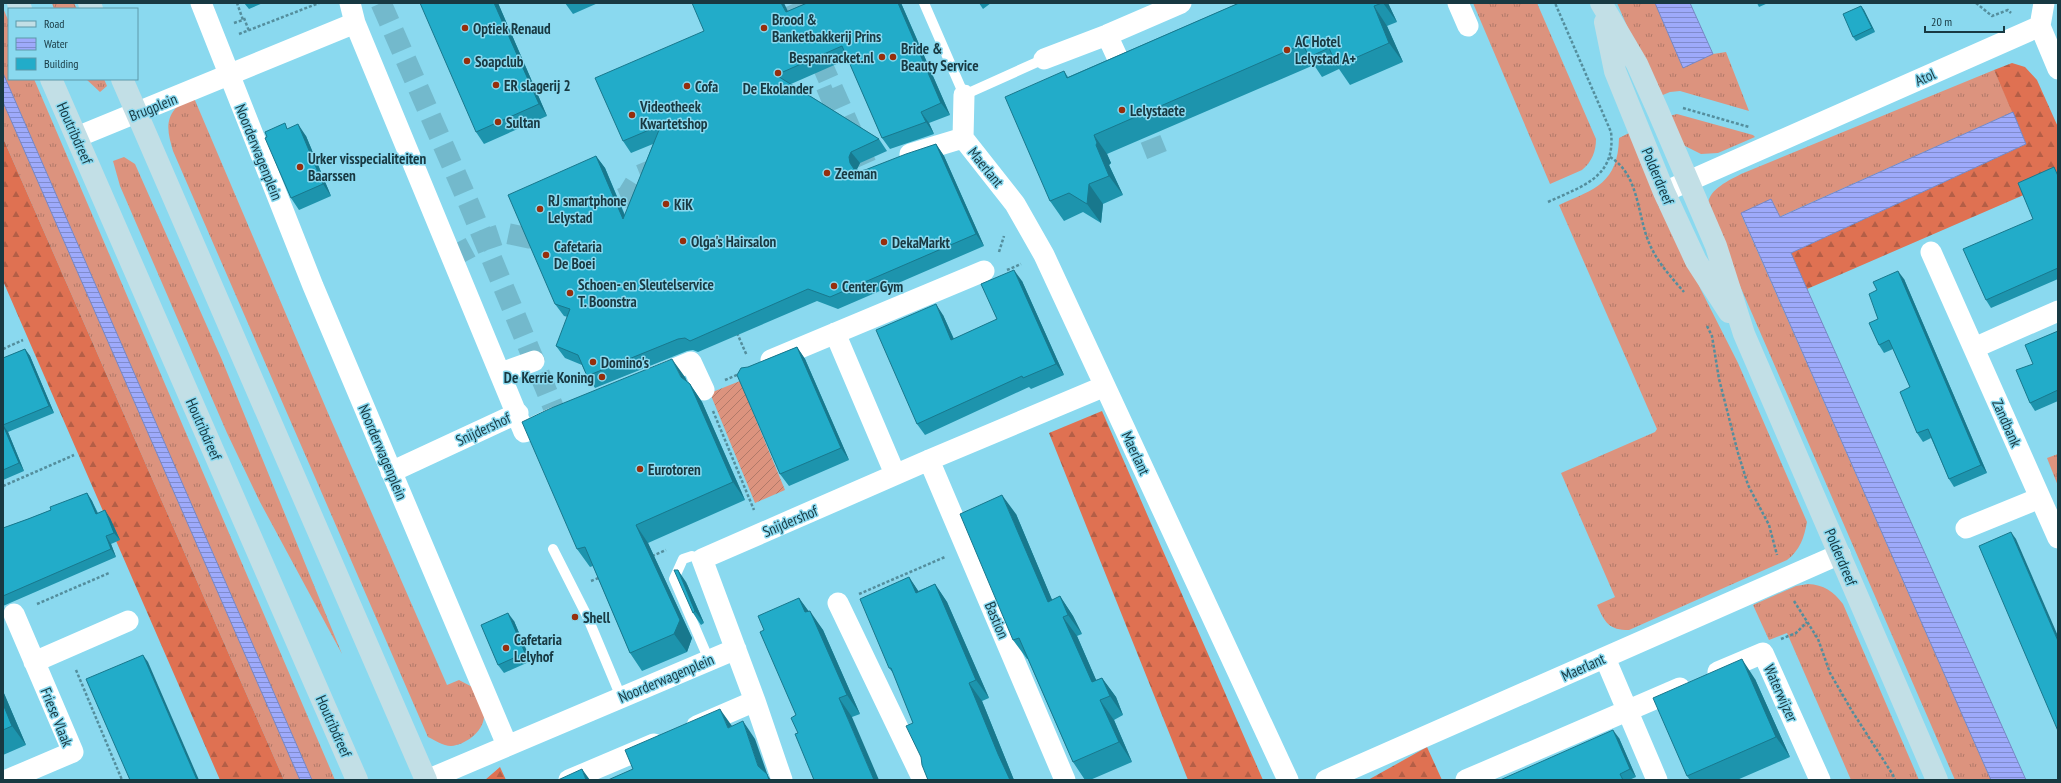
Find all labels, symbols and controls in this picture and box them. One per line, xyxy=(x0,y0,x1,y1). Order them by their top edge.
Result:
legend xyxy=(8,8,138,80)
scale bar xyxy=(1925,8,2004,34)
place label: Brood & Banketbakkerij Prins xyxy=(772,10,881,46)
text: 20 m xyxy=(1931,14,1952,29)
text: Road xyxy=(44,16,64,31)
place label: Optiek Renaud xyxy=(473,19,551,38)
marker: Optiek Renaud xyxy=(460,23,470,33)
marker: Brood & Banketbakkerij Prins xyxy=(759,23,769,33)
place label: AC Hotel Lelystad A+ xyxy=(1294,32,1357,68)
text: Water xyxy=(44,36,69,51)
place label: Bride & Beauty Service xyxy=(901,39,979,75)
marker: AC Hotel Lelystad A+ xyxy=(1282,45,1292,55)
place label: Bespanracket.nl xyxy=(789,48,874,67)
place label: Soapclub xyxy=(475,52,524,71)
marker: Bespanracket.nl xyxy=(877,52,887,62)
marker: Bride & Beauty Service xyxy=(888,52,898,62)
text: Building xyxy=(44,56,79,71)
marker: Soapclub xyxy=(462,56,472,66)
street label: Atol xyxy=(1912,64,1939,90)
marker: De Ekolander xyxy=(773,68,783,78)
place label: ER slagerij 2 xyxy=(504,76,571,95)
place label: Cofa xyxy=(695,77,718,96)
place label: De Ekolander xyxy=(743,79,814,98)
marker: ER slagerij 2 xyxy=(491,80,501,90)
marker: Cofa xyxy=(682,81,692,91)
street label: Brugplein xyxy=(126,89,180,125)
place label: Videotheek Kwartetshop xyxy=(639,97,708,133)
street label: Houtribdreef xyxy=(53,99,98,168)
street label: Noorderwagenplein xyxy=(231,101,287,203)
place label: Lelystaete xyxy=(1130,101,1185,120)
marker: Lelystaete xyxy=(1117,105,1127,115)
marker: Videotheek Kwartetshop xyxy=(627,110,637,120)
place label: Sultan xyxy=(506,113,540,132)
marker: Sultan xyxy=(493,117,503,127)
street label: Maerlant xyxy=(964,143,1008,191)
street label: Polderdreef xyxy=(1638,145,1679,208)
place label: Urker visspecialiteiten Baarssen xyxy=(308,149,427,185)
marker: Urker visspecialiteiten Baarssen xyxy=(295,162,305,172)
place label: Zeeman xyxy=(835,164,877,183)
marker: Zeeman xyxy=(822,168,832,178)
place label: RJ smartphone Lelystad xyxy=(548,191,627,227)
place label: KiK xyxy=(674,195,693,214)
marker: KiK xyxy=(661,199,671,209)
marker: RJ smartphone Lelystad xyxy=(535,204,545,214)
place label: Olga's Hairsalon xyxy=(691,232,777,251)
place label: DekaMarkt xyxy=(892,233,951,252)
marker: Olga's Hairsalon xyxy=(678,236,688,246)
place label: Cafetaria De Boei xyxy=(554,237,602,273)
marker: DekaMarkt xyxy=(879,237,889,247)
marker: Cafetaria De Boei xyxy=(541,250,551,260)
place label: Schoen- en Sleutelservice T. Boonstra xyxy=(578,275,714,311)
place label: Center Gym xyxy=(842,277,903,296)
marker: Center Gym xyxy=(829,281,839,291)
marker: Schoen- en Sleutelservice T. Boonstra xyxy=(565,288,575,298)
place label: Domino's xyxy=(601,353,649,372)
marker: Domino's xyxy=(588,357,598,367)
place label: De Kerrie Koning xyxy=(504,368,594,387)
marker: De Kerrie Koning xyxy=(597,372,607,382)
street label: Houtribdreef xyxy=(182,395,227,464)
street label: Zandbank xyxy=(1988,396,2026,450)
street label: Noorderwagenplein xyxy=(354,401,412,503)
street label: Snijdershof xyxy=(453,408,514,450)
street label: Maerlant xyxy=(1118,428,1154,478)
place label: Eurotoren xyxy=(648,460,701,479)
marker: Eurotoren xyxy=(635,464,645,474)
street label: Snijdershof xyxy=(760,500,822,541)
street label: Polderdreef xyxy=(1821,526,1862,589)
street label: Bastion xyxy=(981,599,1013,641)
place label: Shell xyxy=(583,608,610,627)
marker: Shell xyxy=(570,612,580,622)
place label: Cafetaria Lelyhof xyxy=(514,630,562,666)
marker: Cafetaria Lelyhof xyxy=(501,643,511,653)
street label: Noorderwagenplein xyxy=(615,649,717,707)
street label: Maerlant xyxy=(1558,649,1608,685)
street label: Waterwijzer xyxy=(1760,661,1802,725)
street label: Friese Vlaak xyxy=(37,685,78,750)
street label: Houtribdreef xyxy=(312,692,357,761)

